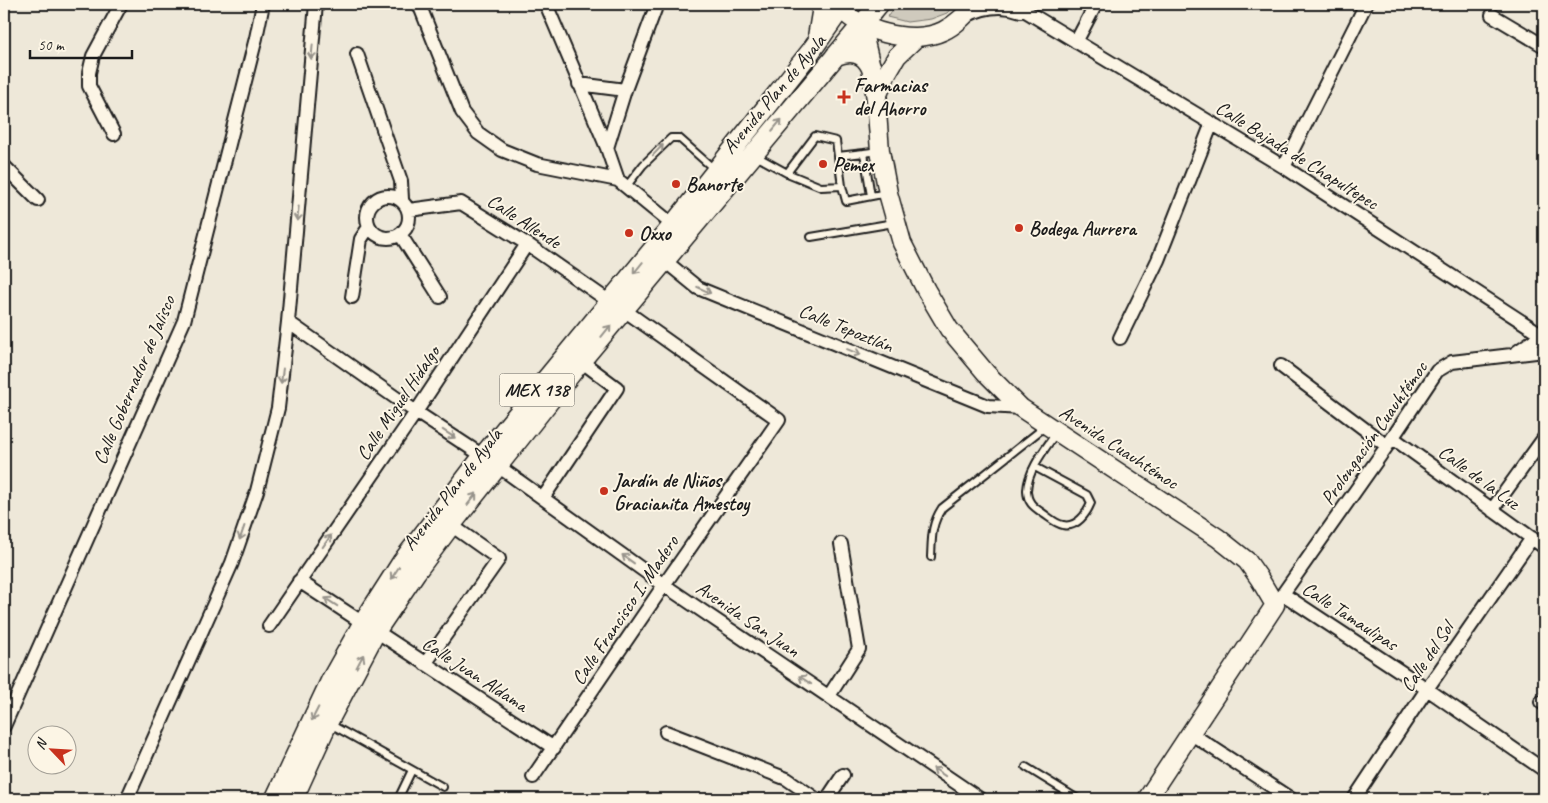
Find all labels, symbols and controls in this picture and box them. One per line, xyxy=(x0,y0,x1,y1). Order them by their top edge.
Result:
scale bar xyxy=(30,28,132,60)
street label: Avenida Plan de Ayala xyxy=(717,28,832,159)
text: 50 m xyxy=(38,36,65,55)
one-way arrow xyxy=(307,44,317,60)
place label: Farmacias del Ahorro xyxy=(854,73,929,121)
marker: Farmacias del Ahorro xyxy=(838,91,850,103)
street label: Calle Bajada de Chapultepec xyxy=(1211,95,1384,216)
one-way arrow xyxy=(772,119,783,132)
one-way arrow xyxy=(652,143,664,156)
place label: Pemex xyxy=(833,152,876,177)
marker: Pemex xyxy=(817,158,829,170)
place label: Banorte xyxy=(686,172,744,197)
marker: Banorte xyxy=(670,178,682,190)
street label: Calle Allende xyxy=(482,188,567,255)
one-way arrow xyxy=(293,206,302,222)
place label: Bodega Aurrera xyxy=(1029,216,1138,241)
place label: Oxxo xyxy=(639,221,672,246)
marker: Bodega Aurrera xyxy=(1013,222,1025,234)
marker: Oxxo xyxy=(623,227,635,239)
one-way arrow xyxy=(632,261,643,274)
one-way arrow xyxy=(696,286,711,295)
street label: Calle Gobernador de Jalisco xyxy=(87,291,181,468)
street label: Calle Tepoztlán xyxy=(795,298,898,359)
one-way arrow xyxy=(601,325,612,338)
street label: Calle Miguel Hidalgo xyxy=(351,339,447,465)
one-way arrow xyxy=(846,347,861,357)
street label: Prolongación Cuauhtémoc xyxy=(1315,355,1434,510)
one-way arrow xyxy=(277,368,287,384)
road number: MEX 138 xyxy=(500,374,574,406)
street label: Avenida Cuauhtémoc xyxy=(1055,399,1184,495)
street label: Avenida Plan de Ayala xyxy=(396,422,508,555)
one-way arrow xyxy=(442,429,456,439)
street label: Calle de la Luz xyxy=(1433,439,1526,516)
place label: Jardín de Niños Gracianita Amestoy xyxy=(612,468,751,517)
marker: Jardín de Niños Gracianita Amestoy xyxy=(598,485,610,497)
one-way arrow xyxy=(466,492,477,505)
one-way arrow xyxy=(237,525,246,540)
street label: Calle Francisco I. Madero xyxy=(566,530,685,690)
one-way arrow xyxy=(322,534,332,548)
one-way arrow xyxy=(621,554,635,564)
one-way arrow xyxy=(390,565,400,579)
street label: Avenida San Juan xyxy=(691,575,805,663)
street label: Calle Tamaulipas xyxy=(1297,576,1404,657)
one-way arrow xyxy=(324,597,338,607)
street label: Calle del Sol xyxy=(1395,614,1461,697)
street label: Calle Juan Aldama xyxy=(417,631,534,718)
one-way arrow xyxy=(355,653,365,668)
one-way arrow xyxy=(799,675,813,685)
one-way arrow xyxy=(309,706,319,721)
north arrow xyxy=(28,726,78,776)
text: N xyxy=(31,735,51,752)
one-way arrow xyxy=(933,767,947,777)

